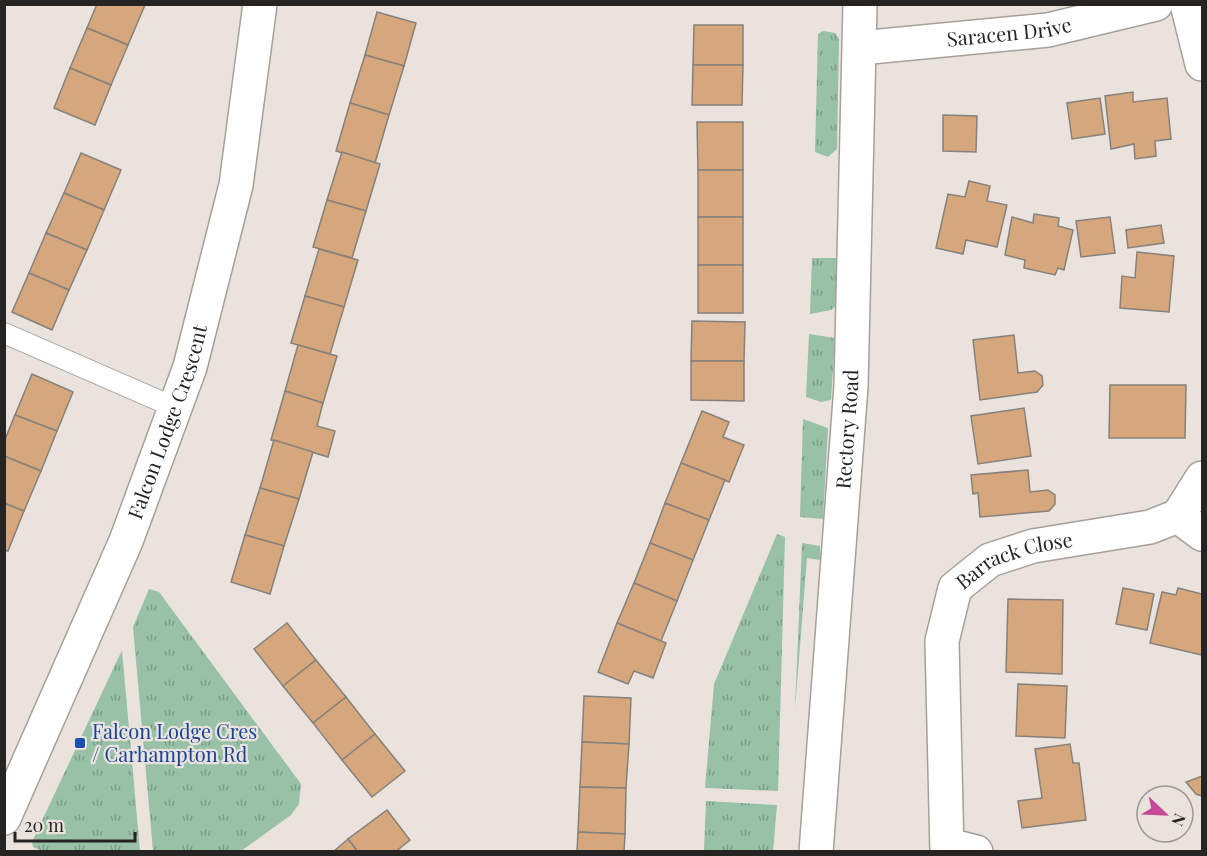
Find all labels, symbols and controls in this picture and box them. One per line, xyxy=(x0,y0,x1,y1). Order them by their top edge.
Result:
street label: Saracen Drive xyxy=(945,10,1074,52)
street label: Falcon Lodge Crescent xyxy=(120,321,212,522)
street label: Rectory Road xyxy=(828,369,863,490)
street label: Barrack Close xyxy=(949,525,1074,594)
place label: Falcon Lodge Cres / Carhampton Rd xyxy=(92,717,257,767)
marker: Falcon Lodge Cres / Carhampton Rd xyxy=(73,736,87,750)
north arrow xyxy=(1135,784,1195,844)
scale bar xyxy=(15,805,135,843)
text: N xyxy=(1167,811,1191,830)
text: 20 m xyxy=(24,813,64,837)

